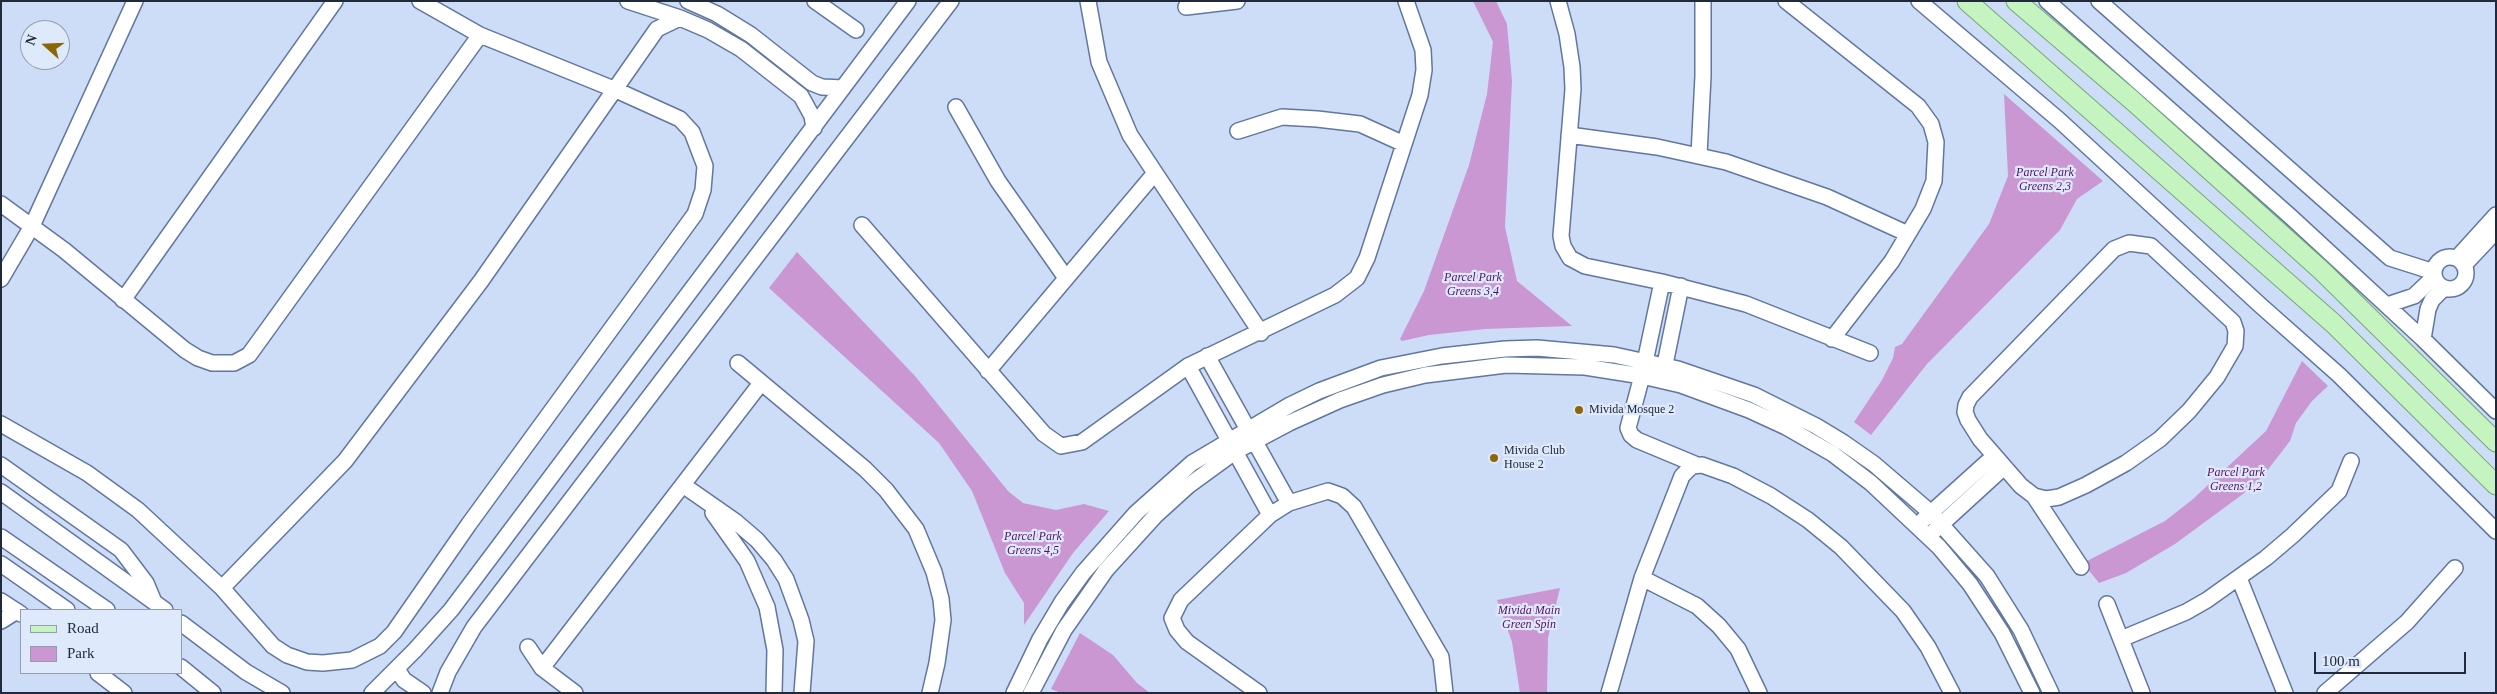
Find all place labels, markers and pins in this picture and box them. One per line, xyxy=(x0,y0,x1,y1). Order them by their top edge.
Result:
place label: Mivida Mosque 2 xyxy=(1589,403,1674,417)
marker: Mivida Mosque 2 xyxy=(1573,404,1585,416)
place label: Mivida Club House 2 xyxy=(1504,444,1565,472)
marker: Mivida Club House 2 xyxy=(1488,452,1500,464)

